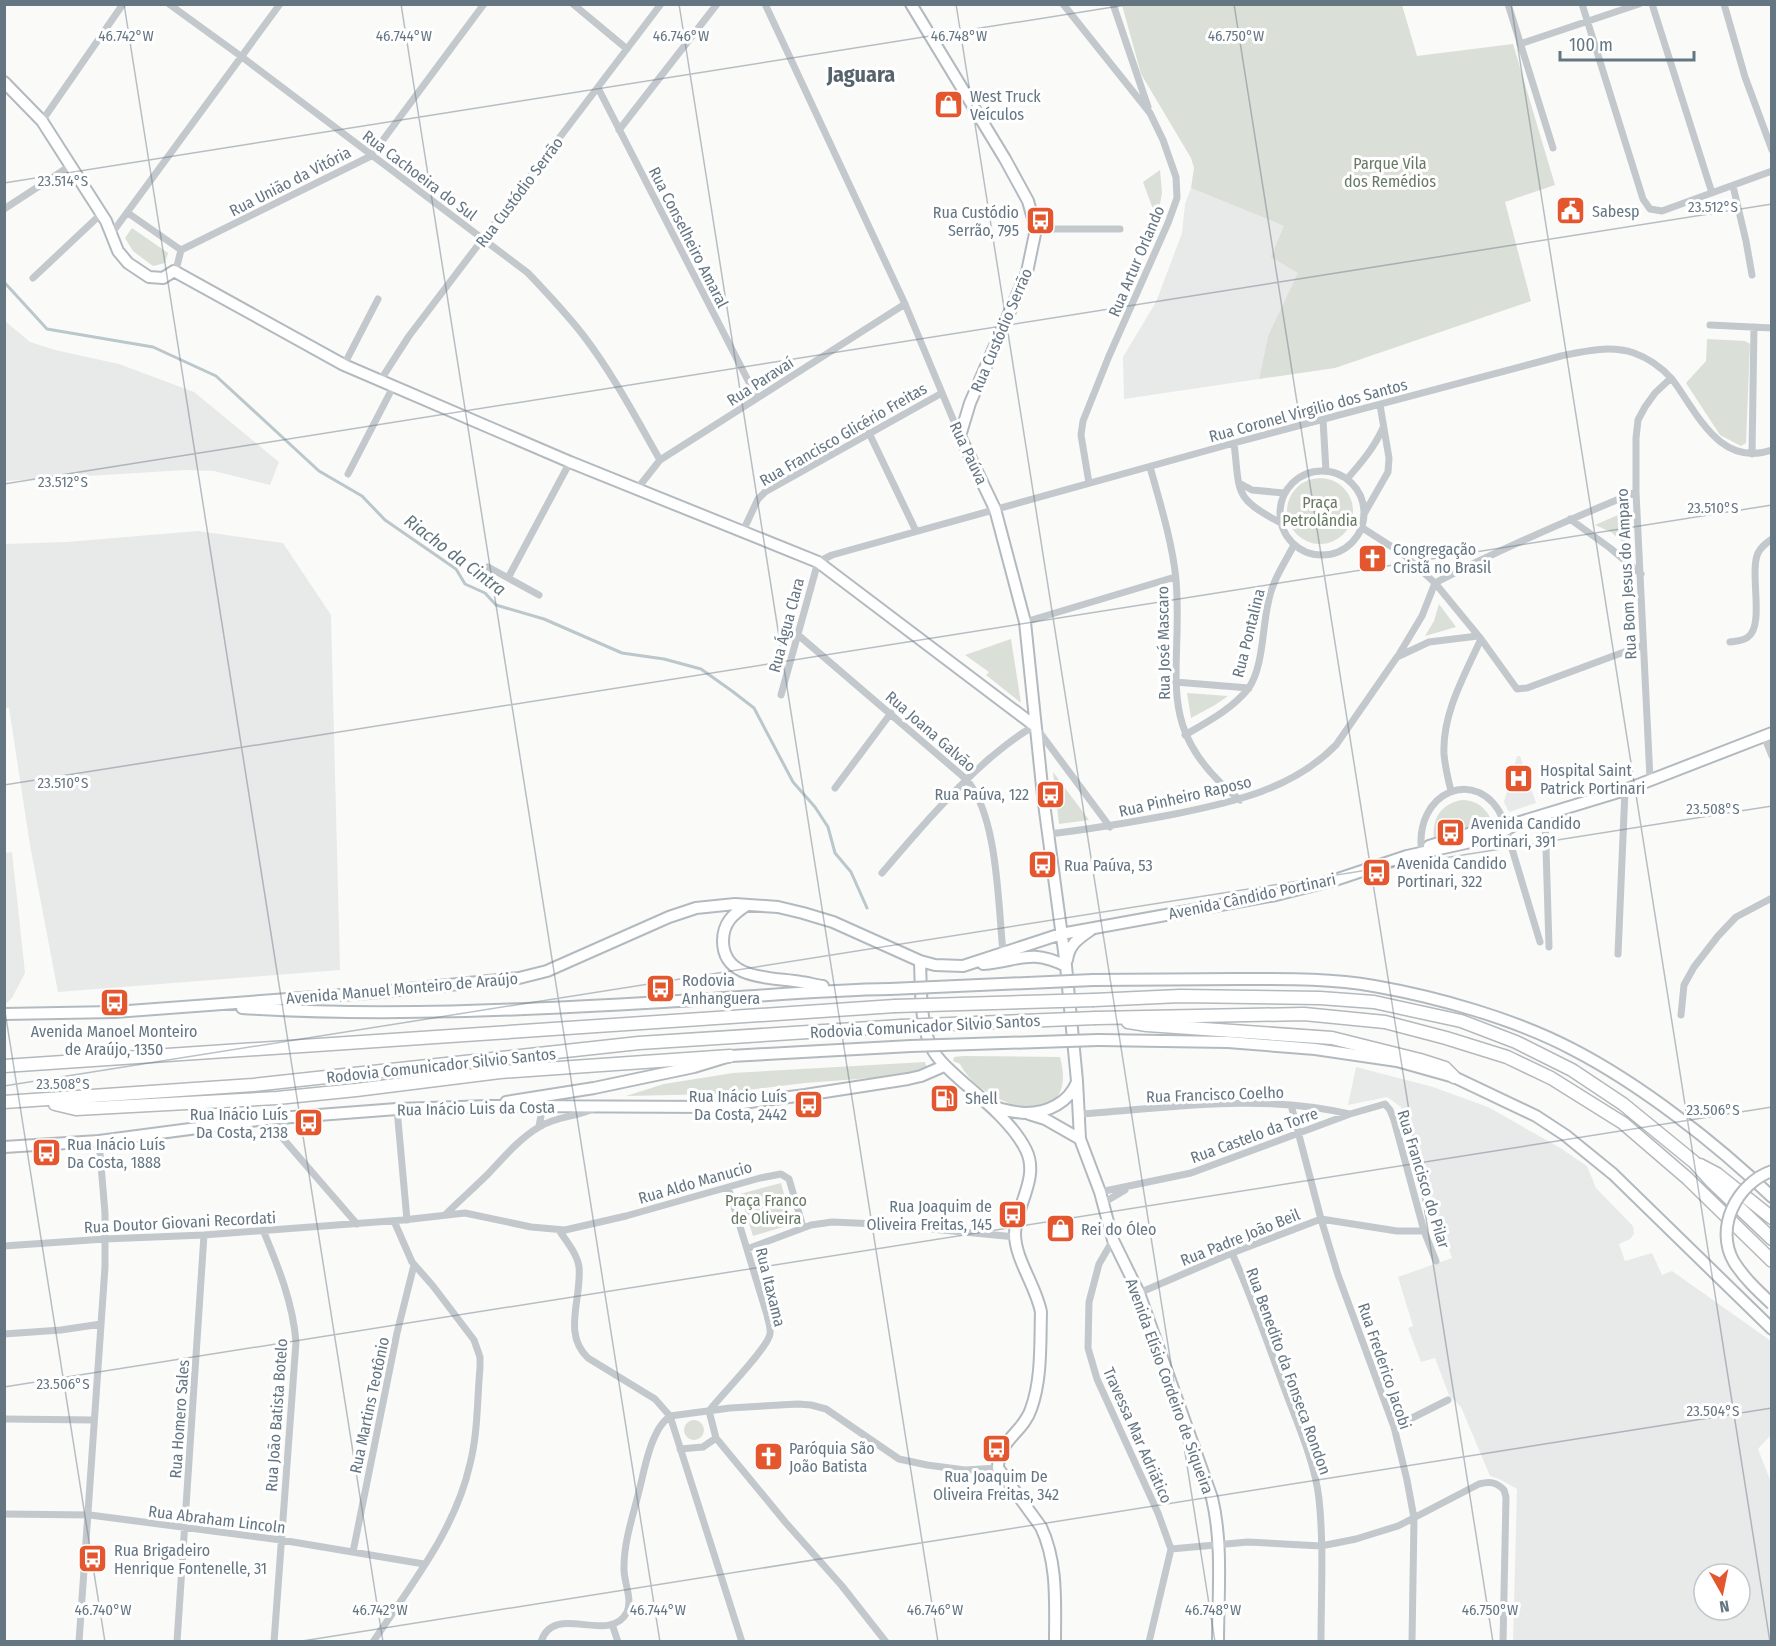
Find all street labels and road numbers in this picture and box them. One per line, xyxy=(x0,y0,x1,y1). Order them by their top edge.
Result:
street label: Rua Cachoeira do Sul xyxy=(359,126,481,225)
street label: Rua Custódio Serrão xyxy=(472,134,567,251)
street label: Rua União da Vitória xyxy=(226,143,354,220)
street label: Rua Conselheiro Amaral xyxy=(645,164,732,311)
street label: Rua Artur Orlando xyxy=(1105,203,1168,320)
street label: Rua Custódio Serrão xyxy=(967,265,1036,395)
street label: Rua Paravaí xyxy=(723,353,797,410)
street label: Rua Coronel Virgilio dos Santos xyxy=(1207,375,1409,446)
street label: Rua Francisco Glicério Freitas xyxy=(756,379,930,490)
street label: Rua Paúva xyxy=(946,419,991,488)
street label: Rua Bom Jesus do Amparo xyxy=(1613,488,1640,660)
street label: Rua Água Clara xyxy=(765,576,808,675)
street label: Rua José Mascaro xyxy=(1153,586,1174,700)
street label: Rua Pontalina xyxy=(1228,587,1269,679)
street label: Rua Joana Galvão xyxy=(882,687,980,776)
street label: Rua Pinheiro Raposo xyxy=(1117,772,1253,821)
street label: Avenida Cândido Portinari xyxy=(1167,869,1338,924)
street label: Avenida Manuel Monteiro de Araújo xyxy=(285,969,519,1008)
street label: Rodovia Comunicador Silvio Santos xyxy=(809,1011,1041,1042)
street label: Rodovia Comunicador Silvio Santos xyxy=(325,1044,557,1087)
street label: Rua Francisco Coelho xyxy=(1146,1083,1284,1106)
street label: Rua Inácio Luis da Costa xyxy=(397,1098,555,1119)
street label: Rua Castelo da Torre xyxy=(1188,1104,1321,1167)
street label: Rua Francisco do Pilar xyxy=(1393,1108,1454,1251)
street label: Rua Aldo Manucio xyxy=(636,1157,754,1208)
street label: Rua Padre João Beil xyxy=(1178,1205,1303,1270)
street label: Rua Doutor Giovani Recordati xyxy=(84,1208,276,1237)
street label: Rua Itaxama xyxy=(752,1246,790,1329)
street label: Rua Benedito da Fonseca Rondon xyxy=(1242,1265,1335,1477)
street label: Avenida Elísio Cordeiro de Siqueira xyxy=(1122,1276,1217,1497)
street label: Rua Frederico Jacobi xyxy=(1354,1300,1415,1432)
street label: Rua Martins Teotônio xyxy=(346,1335,393,1475)
street label: Rua João Batista Botelo xyxy=(262,1338,291,1492)
street label: Rua Homero Sales xyxy=(166,1359,193,1479)
street label: Travessa Mar Adriático xyxy=(1099,1364,1176,1506)
street label: Rua Abraham Lincoln xyxy=(147,1502,287,1537)

